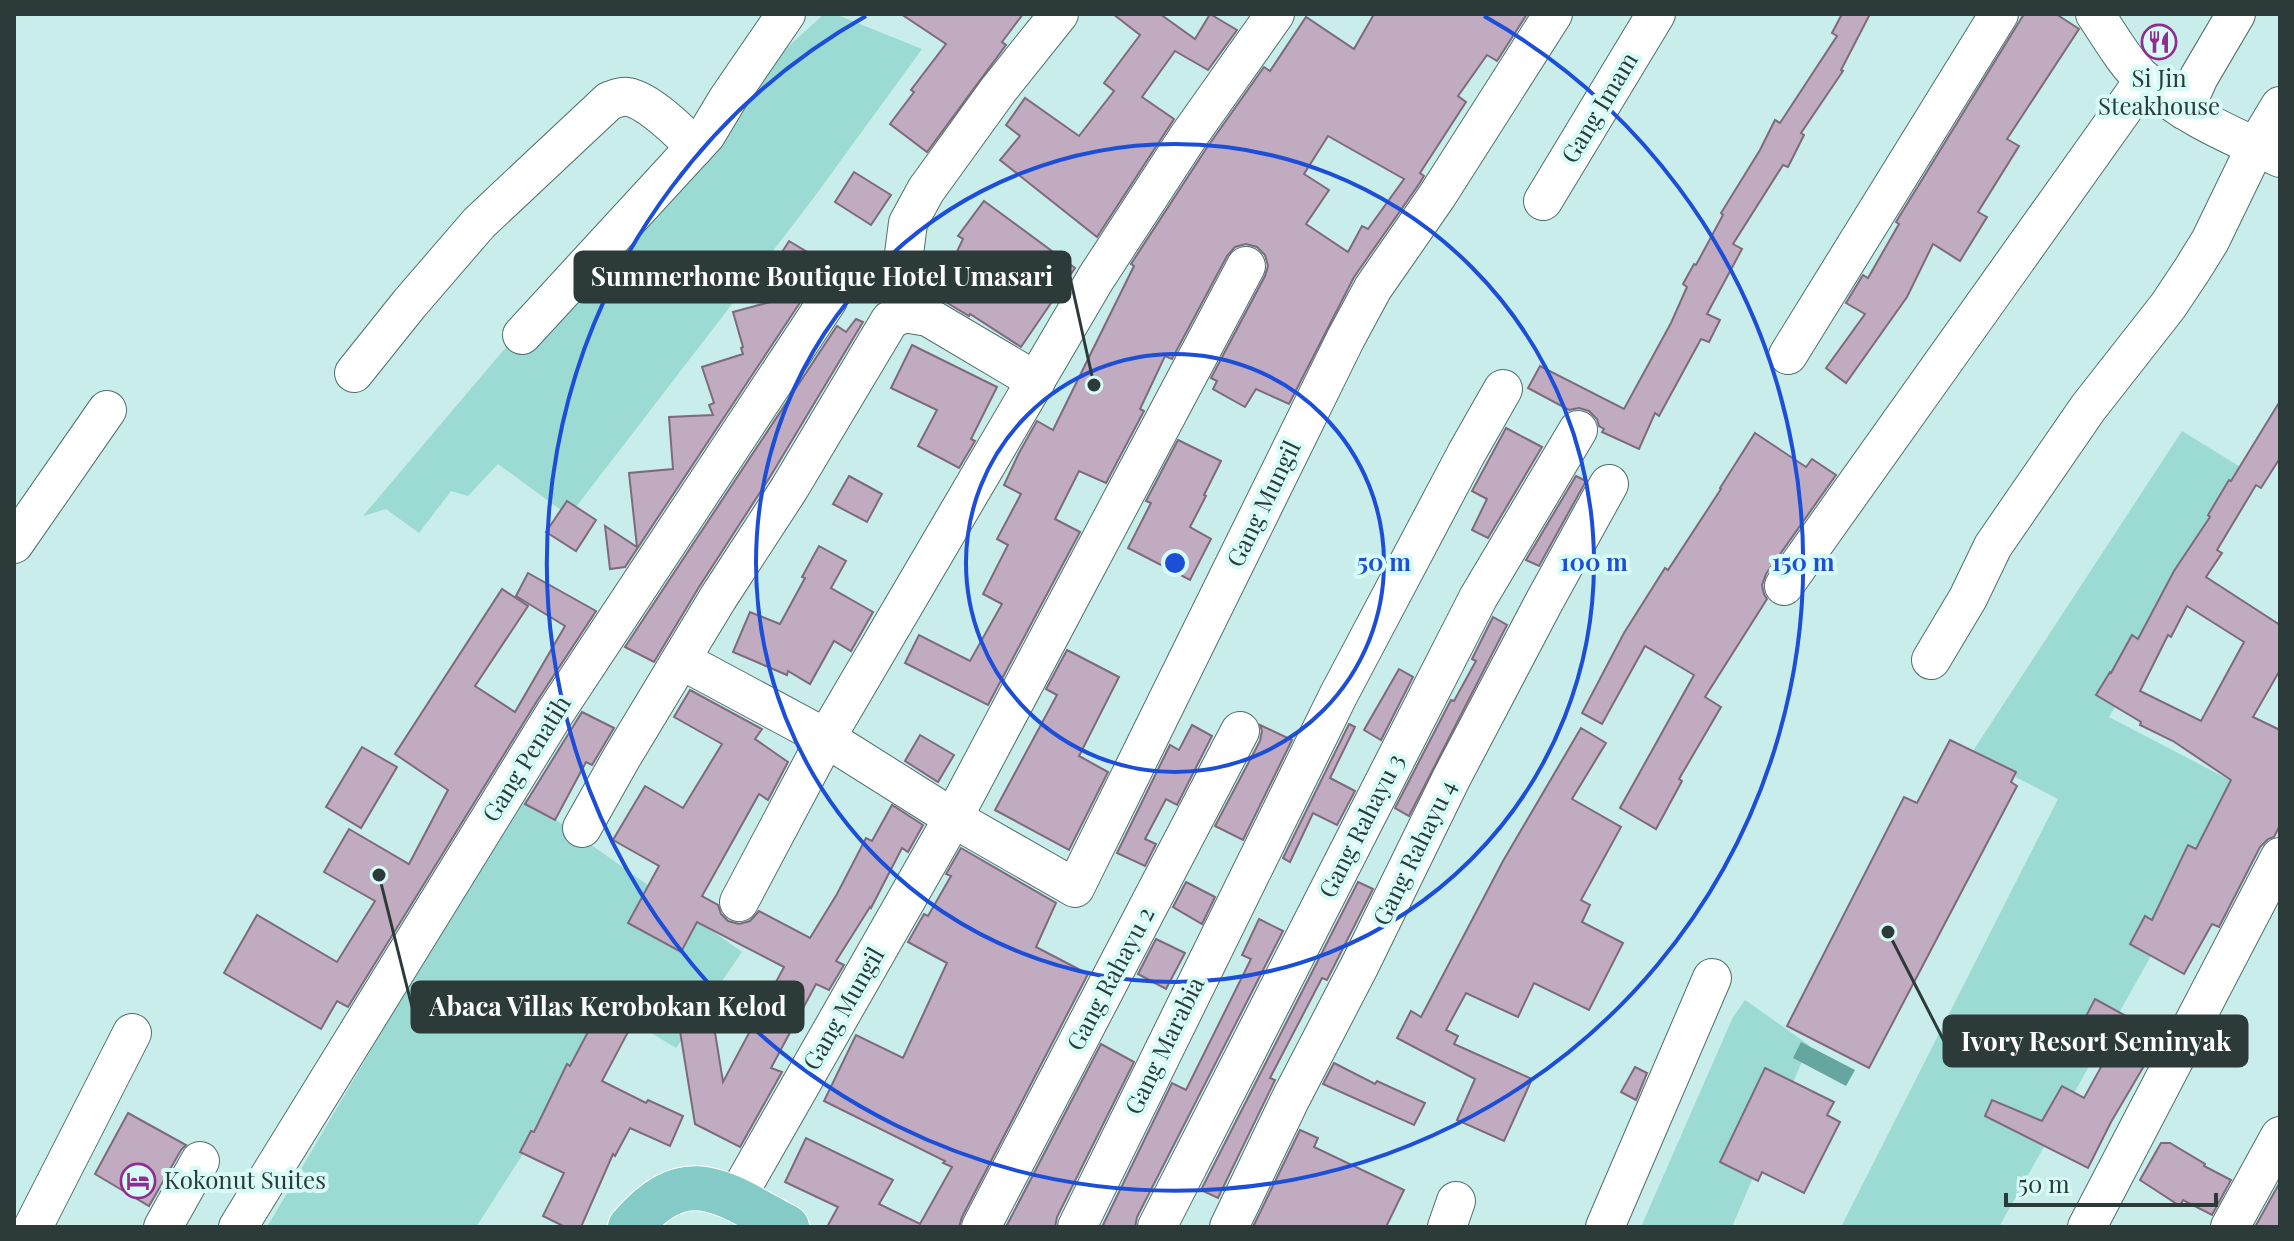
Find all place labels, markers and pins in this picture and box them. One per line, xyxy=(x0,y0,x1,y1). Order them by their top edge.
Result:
restaurant icon: Si Jin Steakhouse xyxy=(2140,23,2178,61)
place label: Si Jin Steakhouse xyxy=(2098,61,2220,121)
callout: Summerhome Boutique Hotel Umasari xyxy=(575,252,1070,302)
centre of rings xyxy=(1161,549,1189,577)
callout: Abaca Villas Kerobokan Kelod xyxy=(412,982,803,1032)
callout: Ivory Resort Seminyak xyxy=(1944,1016,2247,1066)
hotel icon: Kokonut Suites xyxy=(119,1162,157,1200)
place label: Kokonut Suites xyxy=(164,1163,326,1195)

